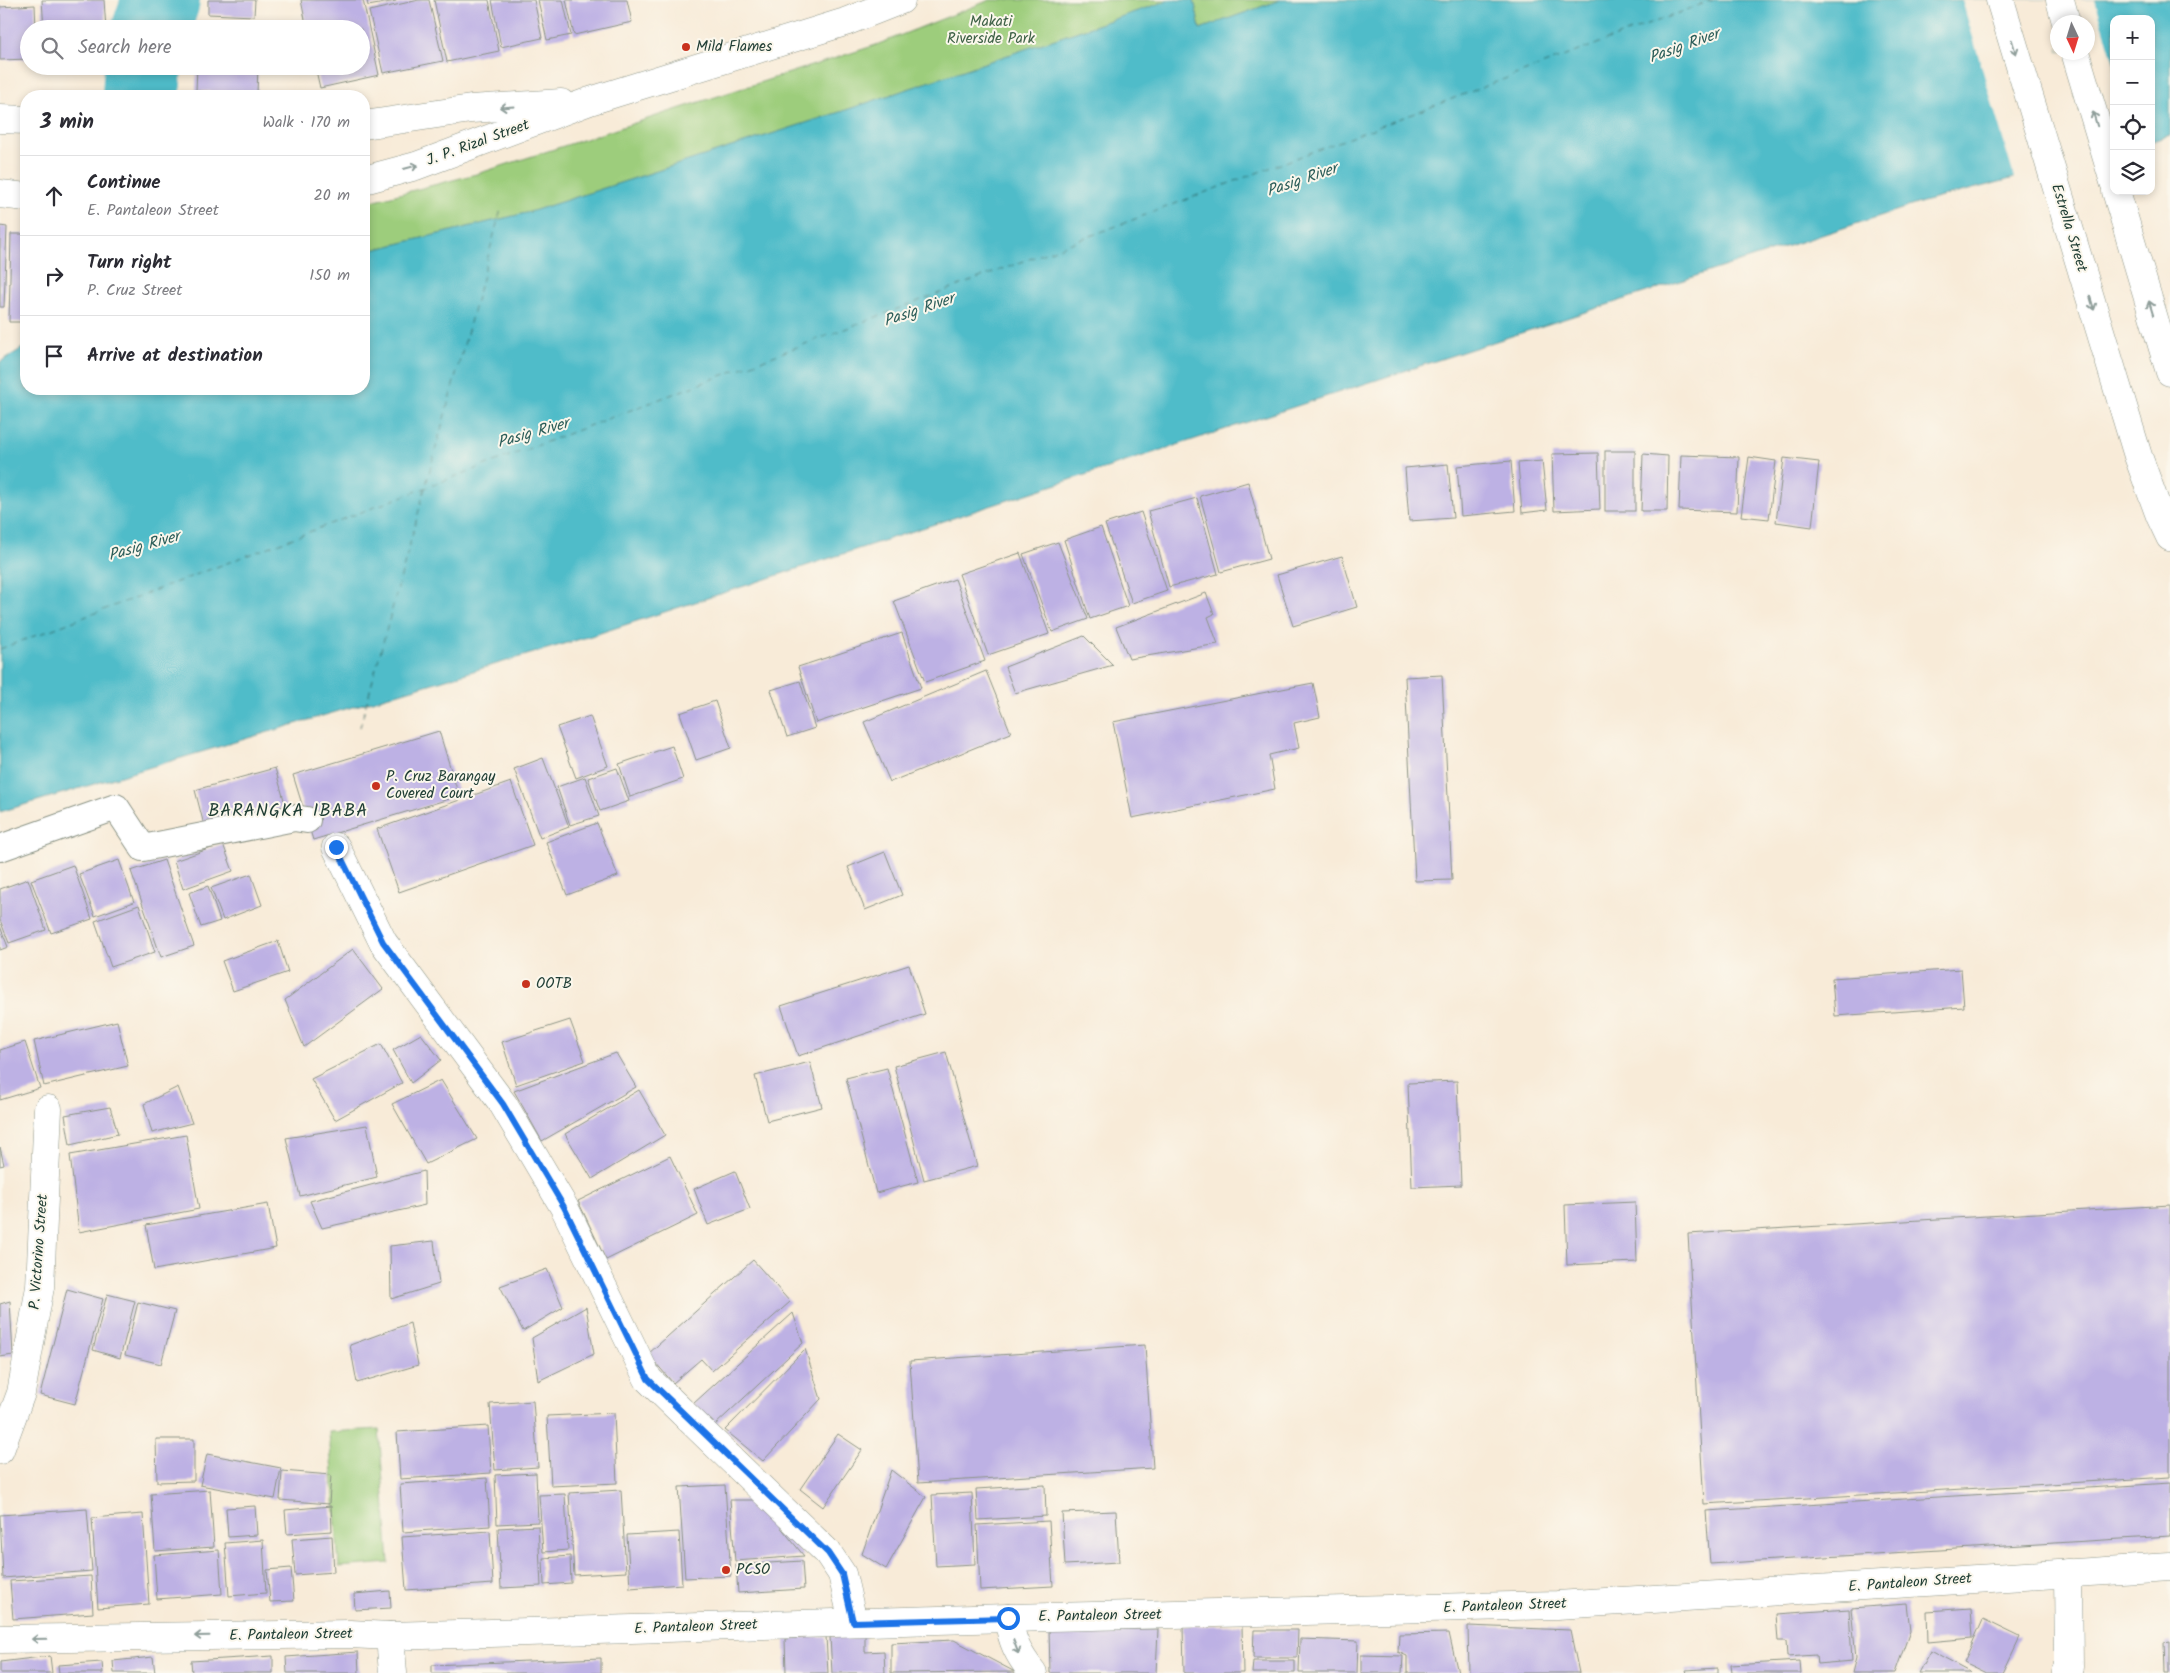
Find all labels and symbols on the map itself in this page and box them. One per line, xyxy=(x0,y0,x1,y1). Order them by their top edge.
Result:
park label: Makati Riverside Park xyxy=(947,10,1036,51)
north arrow xyxy=(2050,15,2095,60)
water label: Pasig River xyxy=(1645,20,1726,70)
place label: Mild Flames xyxy=(696,35,773,59)
one-way arrow xyxy=(2010,38,2020,54)
marker: Mild Flames xyxy=(680,41,692,53)
one-way arrow xyxy=(499,102,515,111)
one-way arrow xyxy=(2089,111,2099,127)
street label: J. P. Rizal Street xyxy=(423,113,533,173)
water label: Pasig River xyxy=(1263,155,1344,204)
one-way arrow xyxy=(403,162,419,172)
street label: Estrella Street xyxy=(2044,181,2094,275)
water label: Pasig River xyxy=(880,285,961,334)
one-way arrow xyxy=(2087,294,2097,310)
one-way arrow xyxy=(2146,301,2156,317)
water label: Pasig River xyxy=(494,410,575,455)
water label: Pasig River xyxy=(105,523,186,568)
place label: P. Cruz Barangay Covered Court xyxy=(386,765,496,806)
marker: P. Cruz Barangay Covered Court xyxy=(370,780,382,792)
district label: BARANGKA IBABA xyxy=(208,797,368,826)
route end xyxy=(325,836,348,859)
place label: OOTB xyxy=(536,972,572,996)
marker: OOTB xyxy=(520,978,532,990)
street label: P. Victorino Street xyxy=(23,1193,55,1311)
place label: PCSO xyxy=(736,1558,770,1582)
marker: PCSO xyxy=(720,1564,732,1576)
street label: E. Pantaleon Street xyxy=(1847,1567,1973,1599)
street label: E. Pantaleon Street xyxy=(1443,1592,1567,1620)
street label: E. Pantaleon Street xyxy=(1038,1603,1162,1629)
route start xyxy=(997,1607,1020,1630)
street label: E. Pantaleon Street xyxy=(634,1613,758,1641)
street label: E. Pantaleon Street xyxy=(229,1622,353,1648)
one-way arrow xyxy=(194,1631,210,1641)
one-way arrow xyxy=(31,1634,48,1644)
one-way arrow xyxy=(1012,1639,1021,1655)

